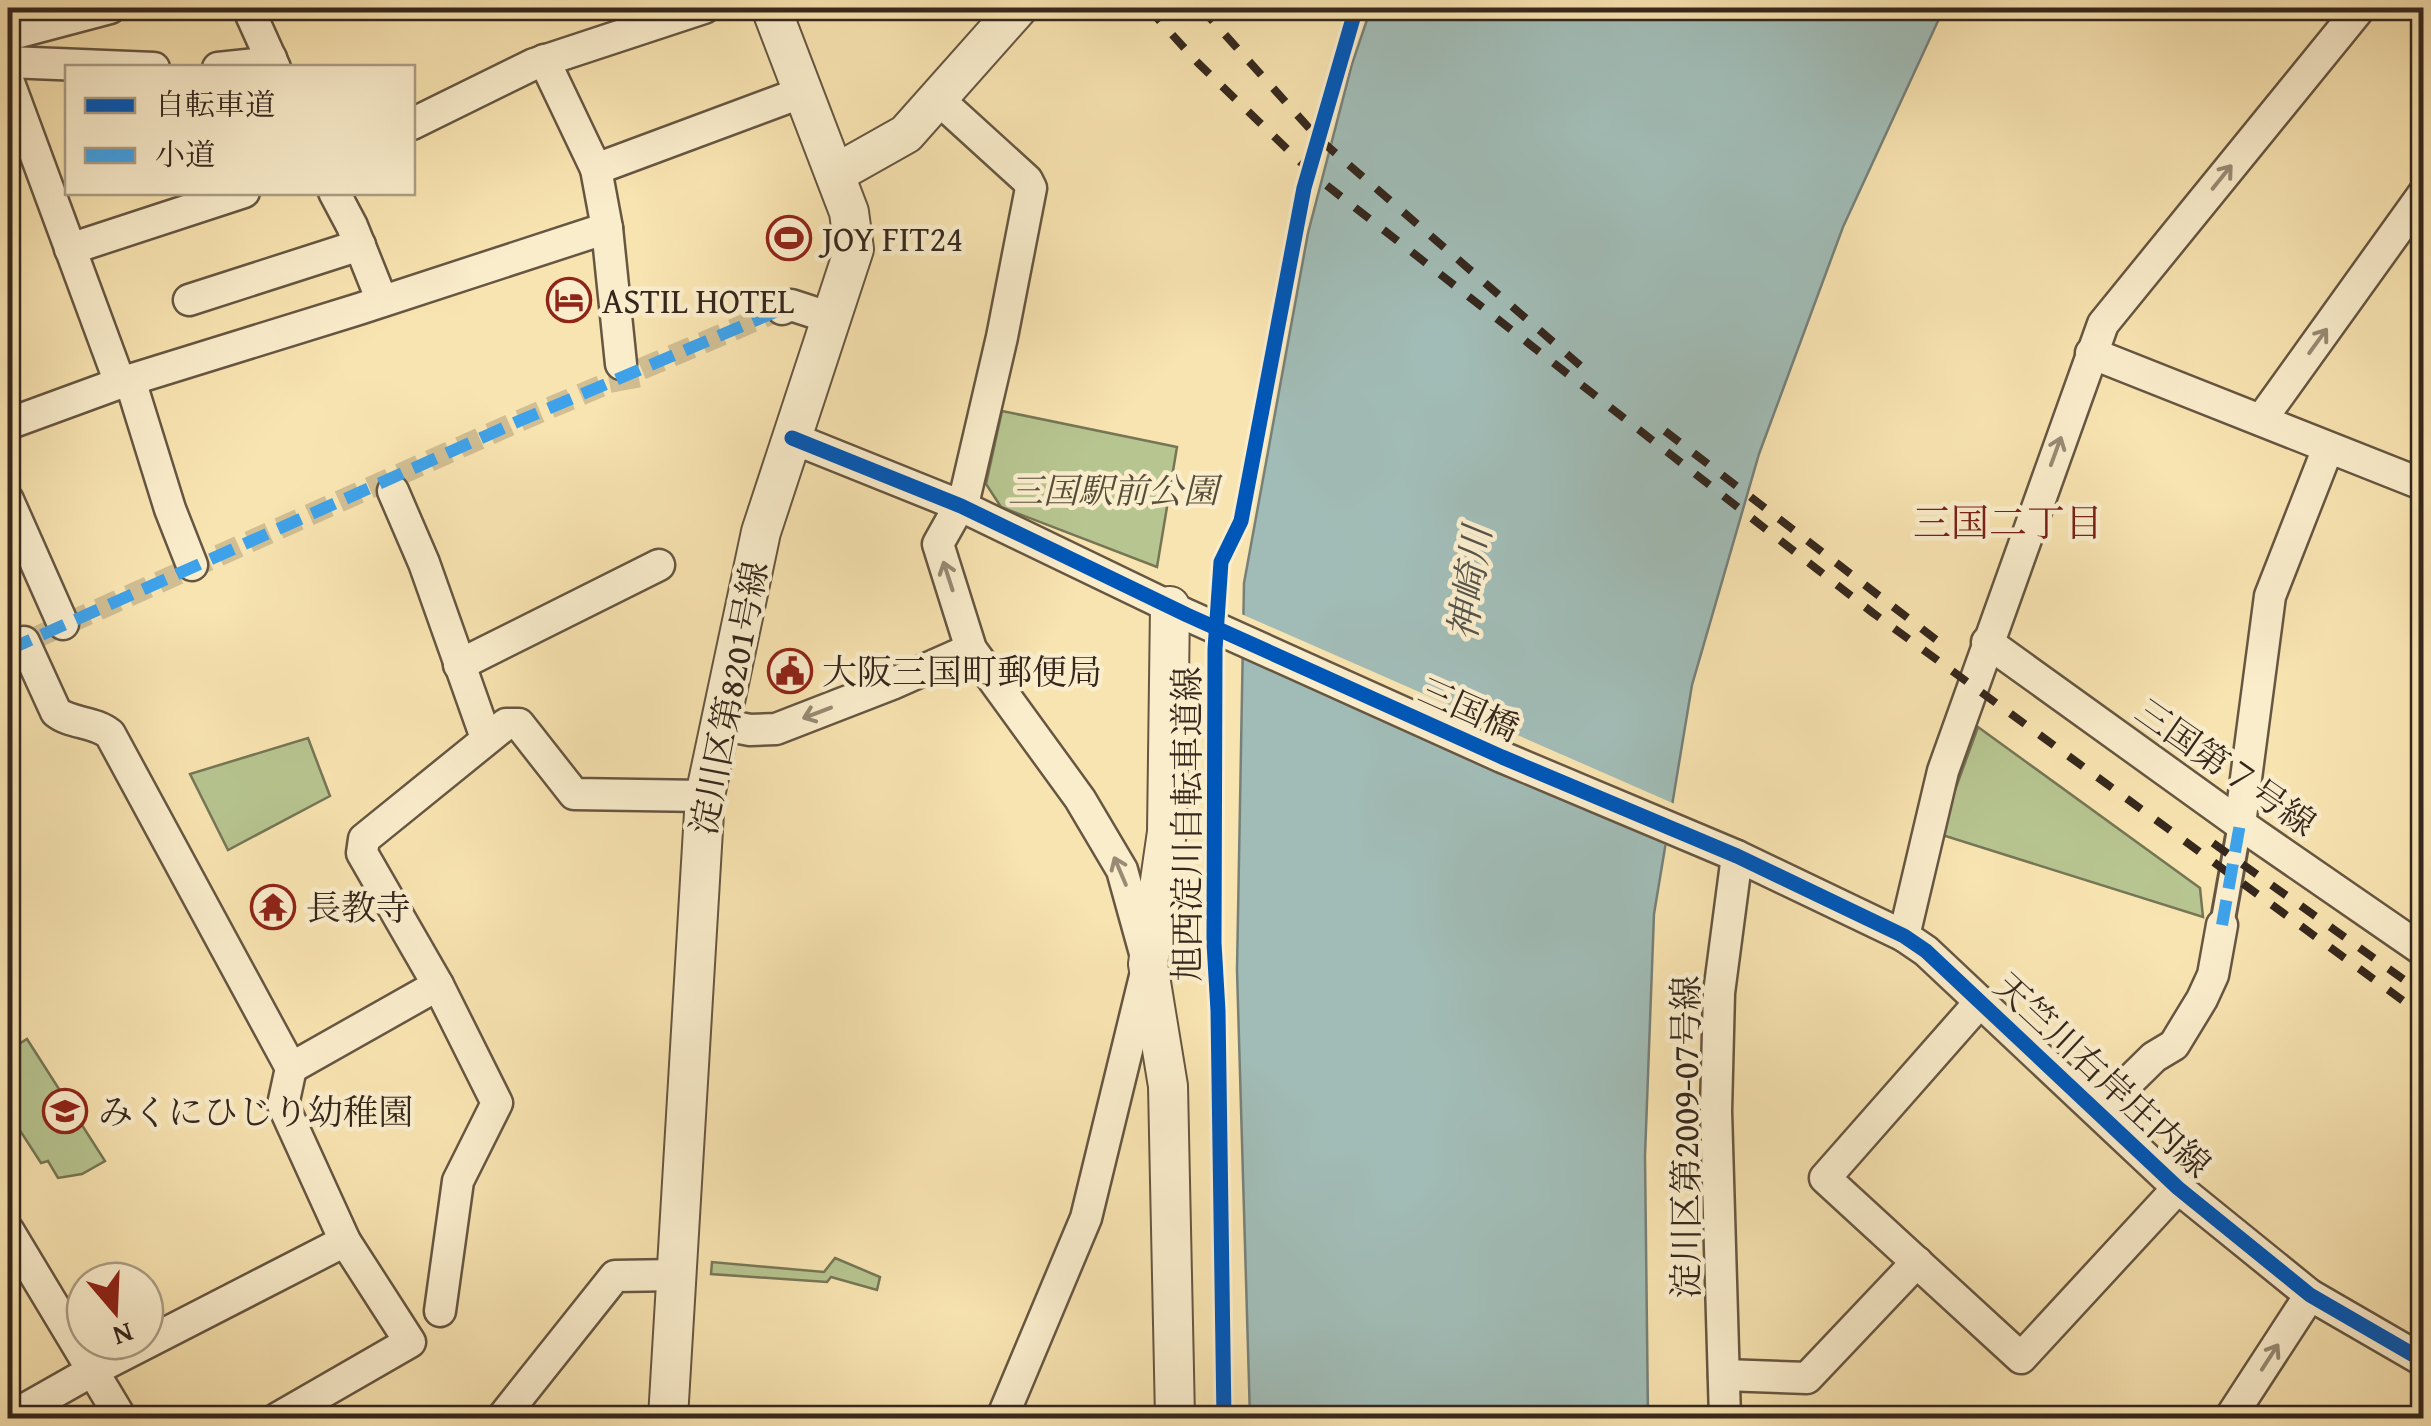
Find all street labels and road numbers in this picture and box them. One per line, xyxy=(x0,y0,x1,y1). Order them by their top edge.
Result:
street label: 淀川区第8201号線 xyxy=(678,557,780,839)
street label: 三国橋 xyxy=(1411,664,1527,754)
street label: 旭西淀川自転車道線 xyxy=(1161,666,1212,982)
street label: 三国第７号線 xyxy=(2125,686,2327,848)
street label: 天竺川右岸庄内線 xyxy=(1983,961,2223,1189)
street label: 淀川区第2009-07号線 xyxy=(1660,975,1711,1299)

